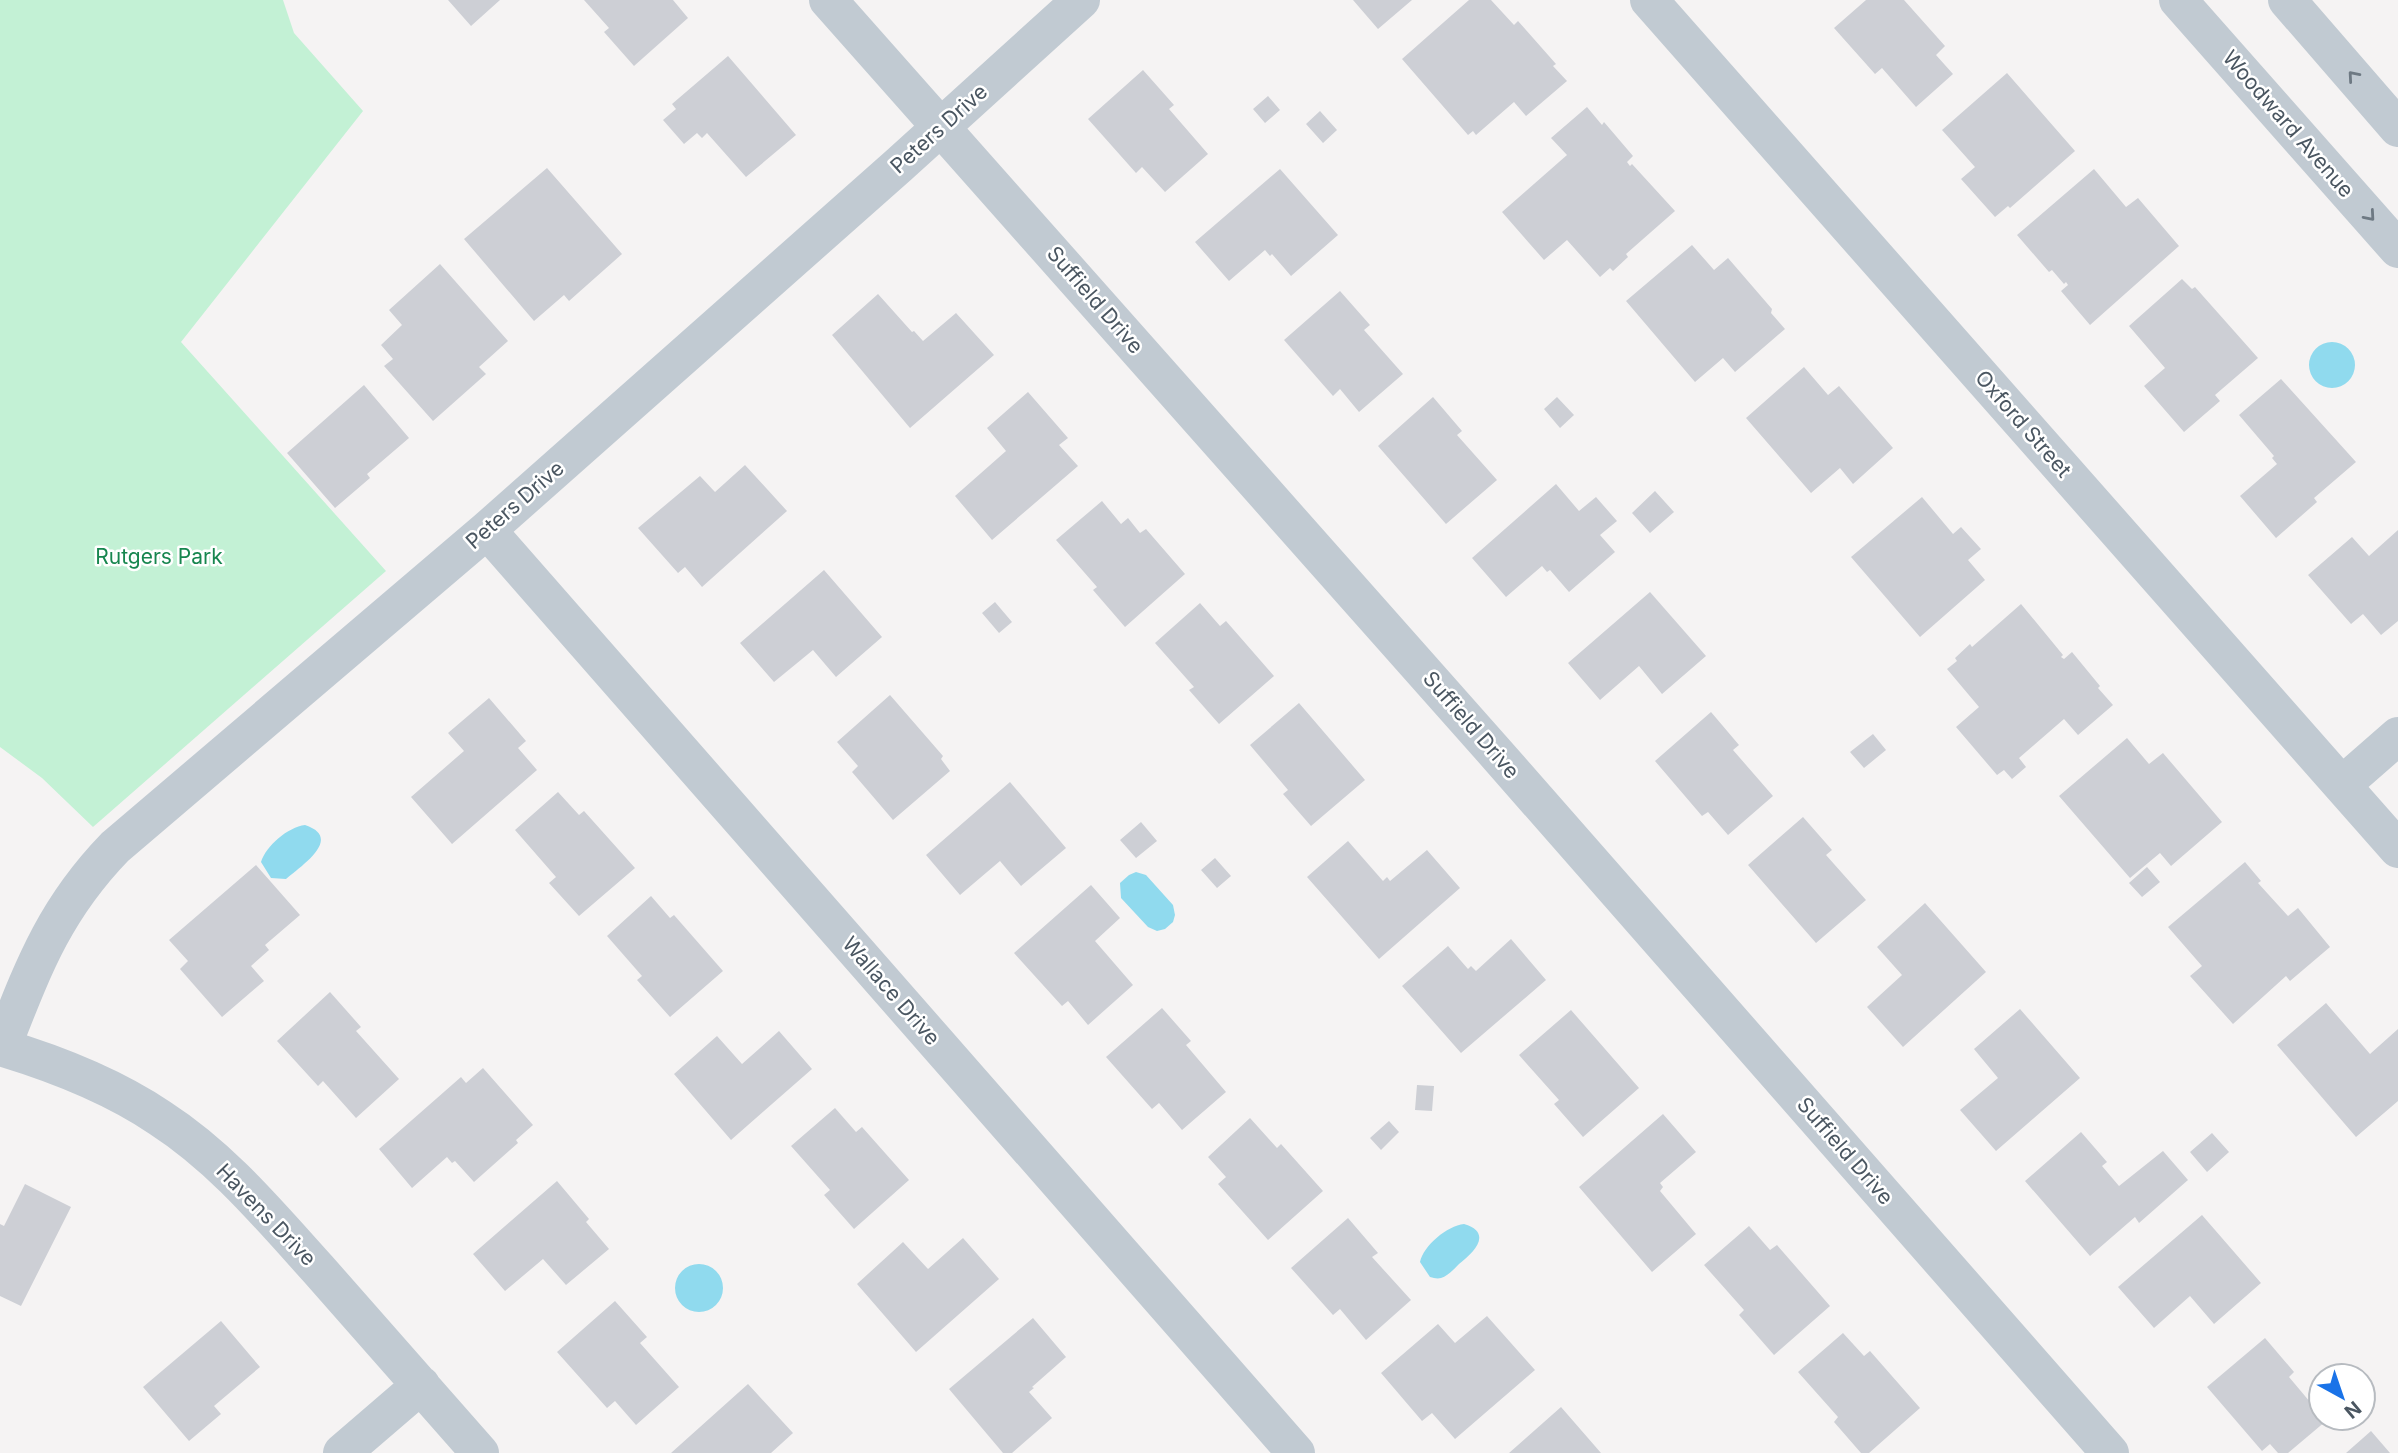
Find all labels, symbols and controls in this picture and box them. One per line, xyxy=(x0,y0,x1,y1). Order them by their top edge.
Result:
street label: Woodward Avenue xyxy=(2218,45,2359,202)
one-way arrow xyxy=(2349,72,2361,85)
street label: Peters Drive xyxy=(885,79,992,179)
one-way arrow xyxy=(2361,208,2374,221)
street label: Suffield Drive xyxy=(1042,241,1149,358)
street label: Oxford Street xyxy=(1970,365,2077,482)
street label: Peters Drive xyxy=(461,455,569,554)
park label: Rutgers Park xyxy=(95,544,223,569)
street label: Suffield Drive xyxy=(1418,666,1525,783)
street label: Wallace Drive xyxy=(837,931,945,1050)
street label: Suffield Drive xyxy=(1792,1092,1899,1209)
street label: Havens Drive xyxy=(211,1158,321,1271)
north arrow xyxy=(2307,1362,2377,1432)
text: N xyxy=(2340,1396,2366,1423)

